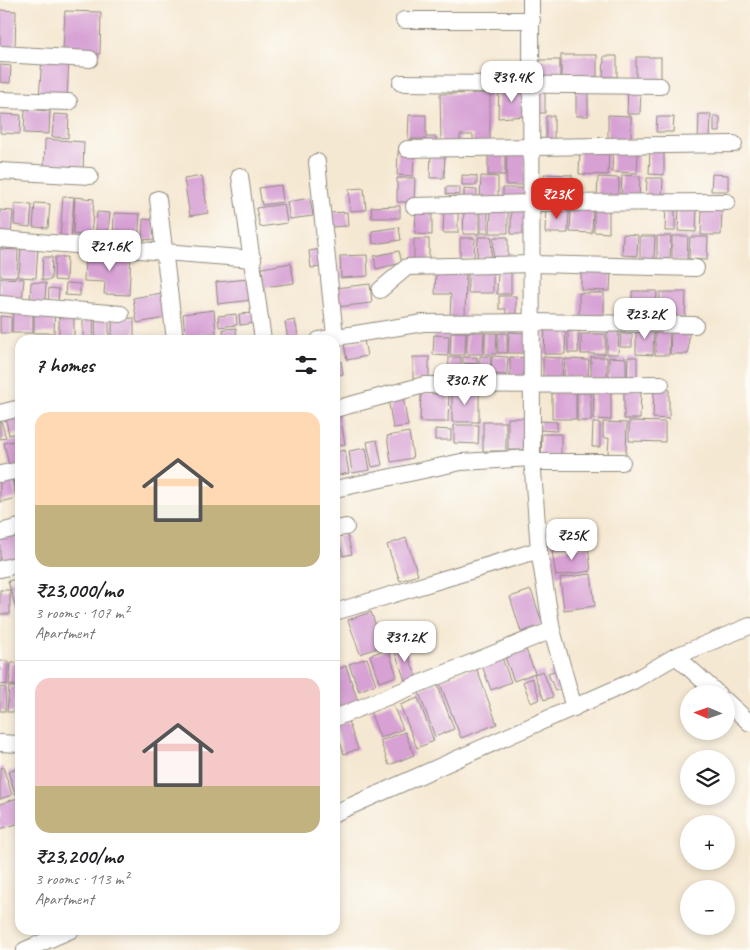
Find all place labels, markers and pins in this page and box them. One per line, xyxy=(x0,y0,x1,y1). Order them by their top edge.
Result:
pin: ₹39.4K xyxy=(471,61,553,103)
pin: ₹23K xyxy=(527,178,587,220)
pin: ₹21.6K xyxy=(69,230,151,272)
pin: ₹23.2K xyxy=(604,298,686,340)
pin: ₹30.7K xyxy=(424,364,506,406)
pin: ₹25K xyxy=(542,518,602,561)
pin: ₹31.2K xyxy=(364,620,446,663)

